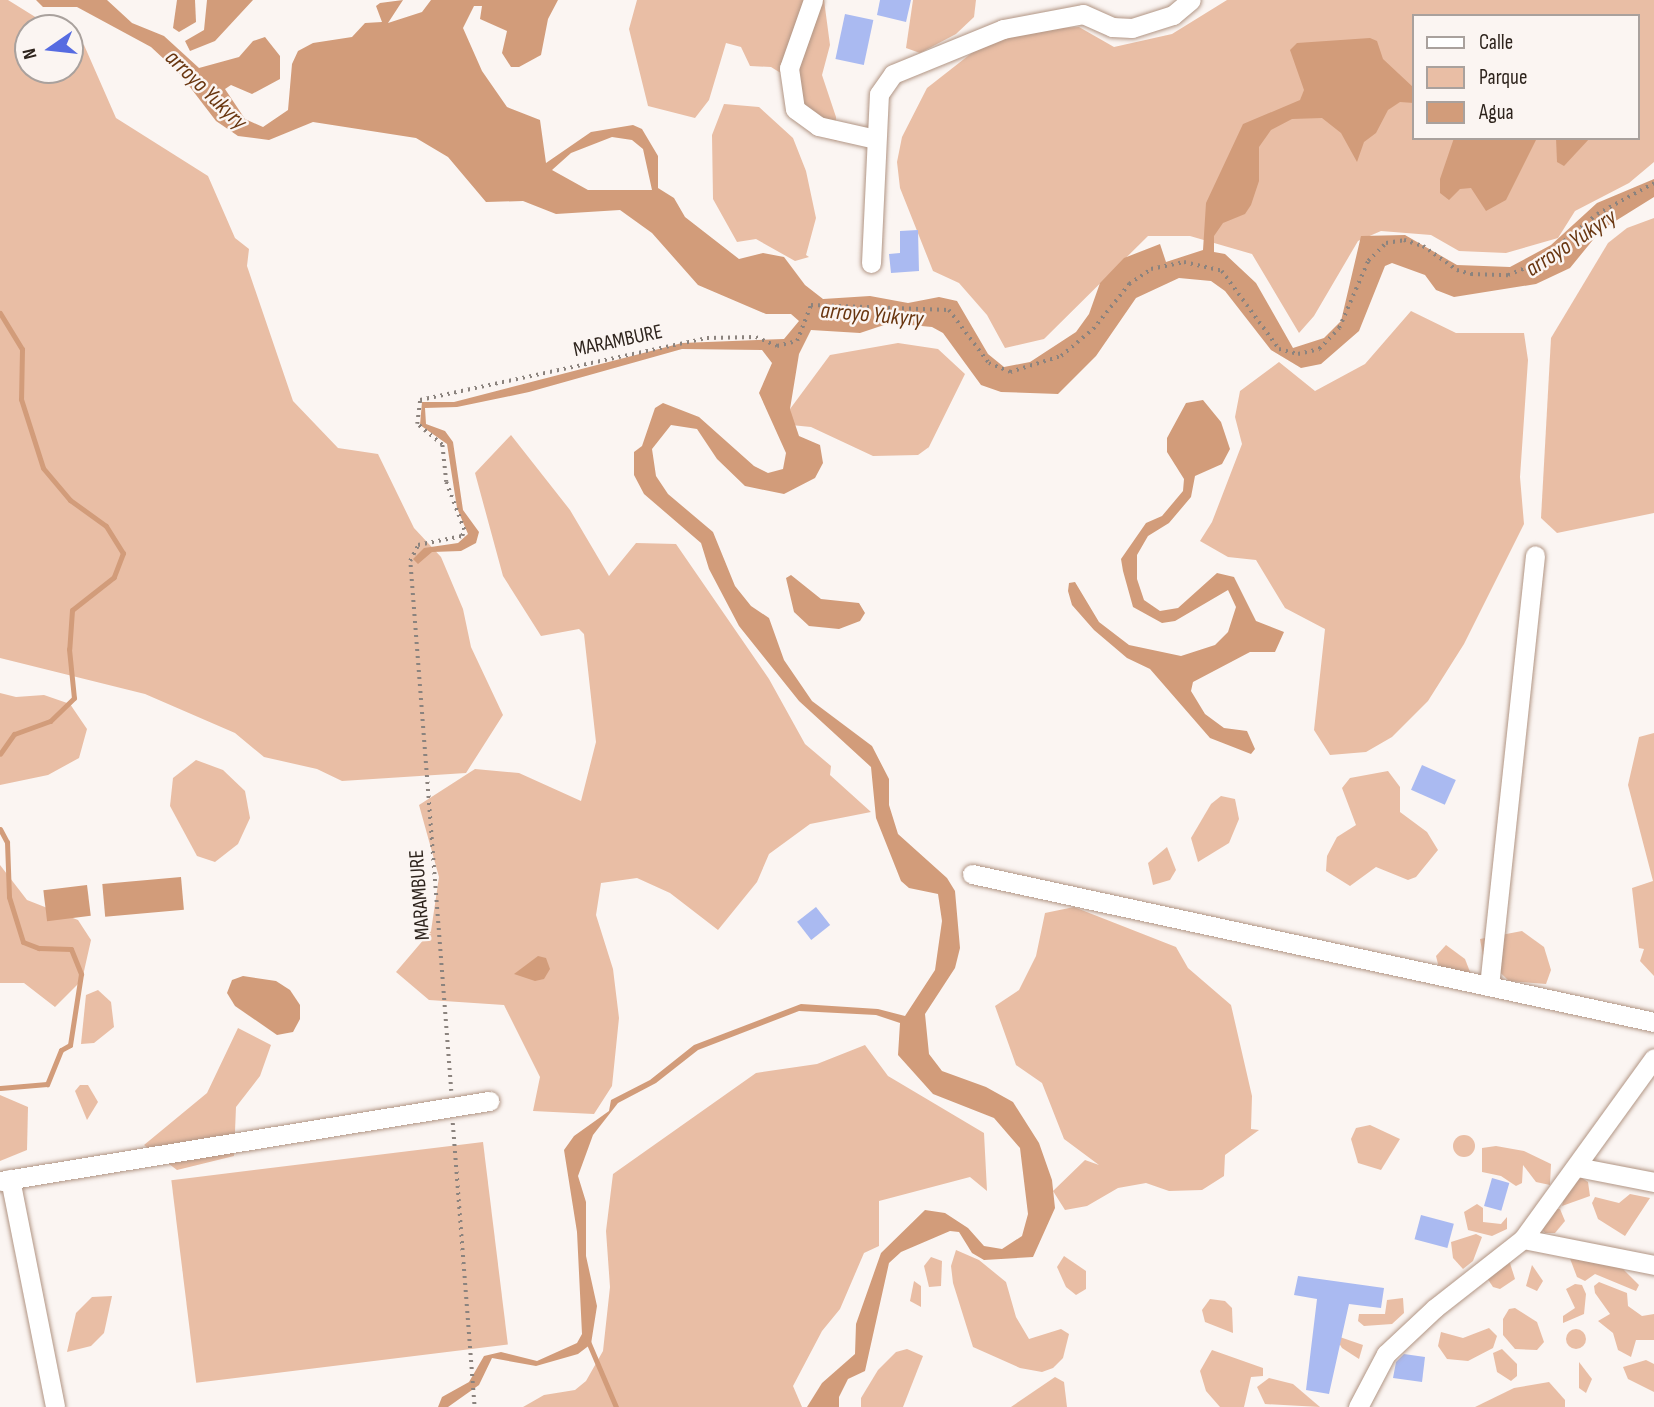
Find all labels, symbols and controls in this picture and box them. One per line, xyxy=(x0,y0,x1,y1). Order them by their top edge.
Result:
north arrow xyxy=(14,14,84,84)
legend xyxy=(1412,14,1640,140)
text: Calle xyxy=(1479,30,1513,55)
water label: arroyo Yukyry xyxy=(159,44,253,136)
text: N xyxy=(18,46,42,61)
text: Parque xyxy=(1479,65,1527,90)
text: Agua xyxy=(1479,100,1514,125)
water label: arroyo Yukyry xyxy=(1520,203,1622,283)
water label: arroyo Yukyry xyxy=(820,297,924,333)
street label: MARAMBURE xyxy=(571,319,665,363)
street label: MARAMBURE xyxy=(404,849,436,941)

